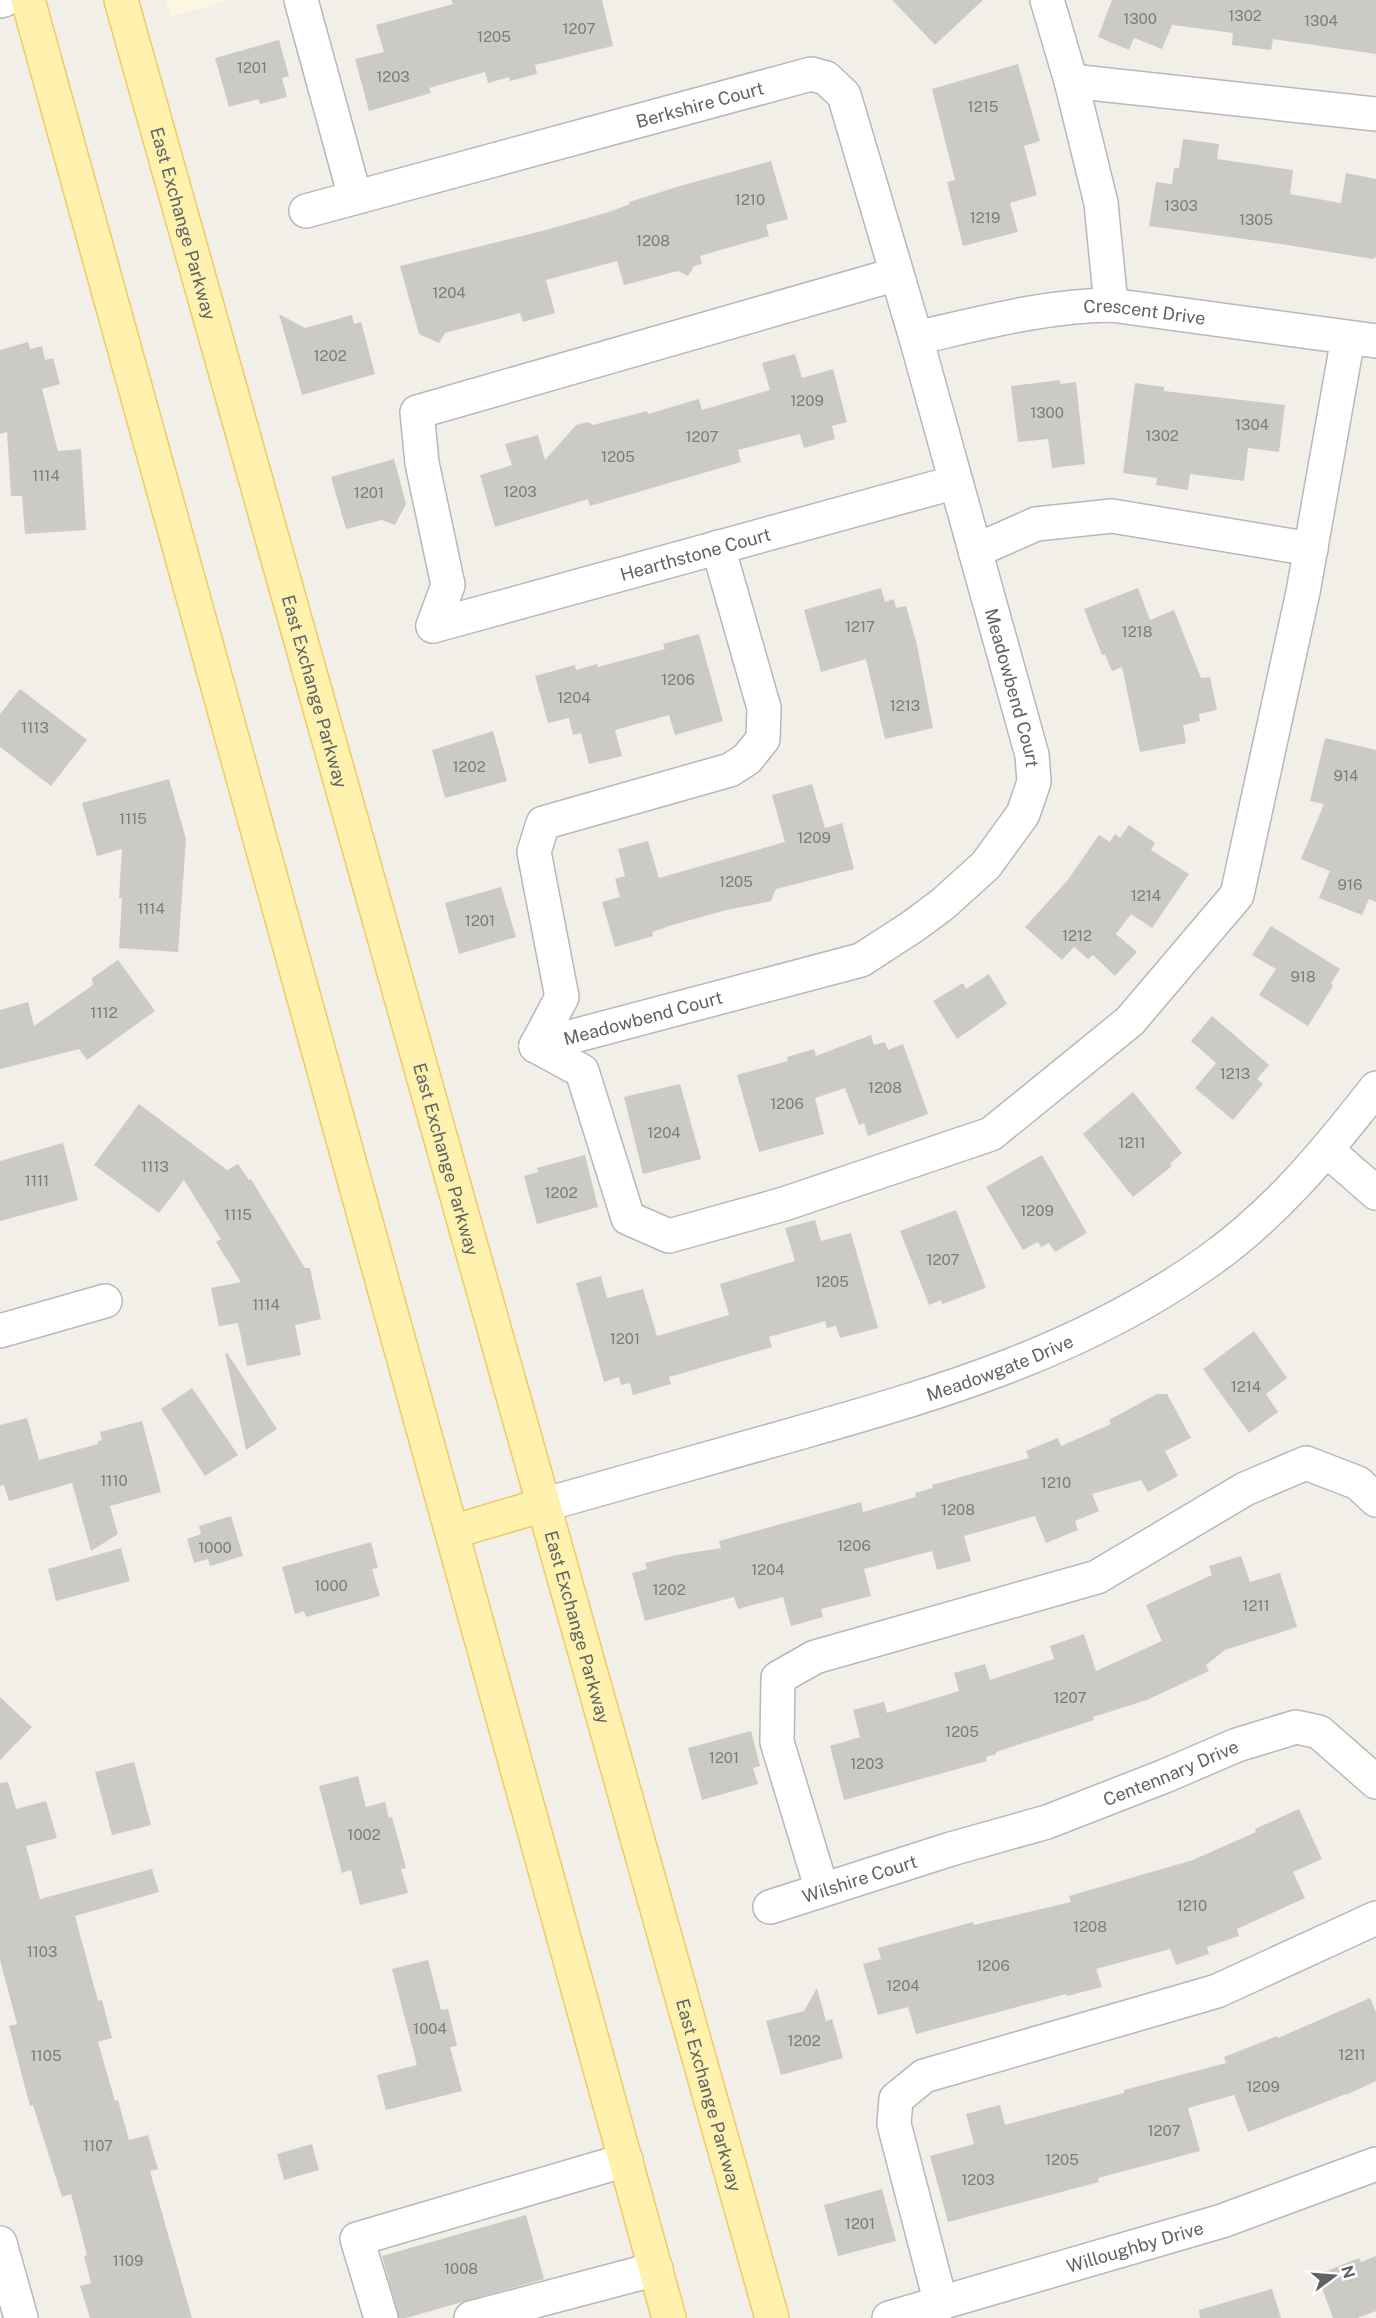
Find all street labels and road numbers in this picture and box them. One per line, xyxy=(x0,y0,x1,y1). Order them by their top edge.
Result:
street label: Berkshire Court xyxy=(633,77,766,132)
street label: East Exchange Parkway xyxy=(147,124,221,323)
street label: Crescent Drive xyxy=(1083,294,1207,328)
street label: Hearthstone Court xyxy=(618,523,773,585)
street label: East Exchange Parkway xyxy=(278,592,352,791)
street label: Meadowbend Court xyxy=(981,606,1043,768)
street label: Meadowbend Court xyxy=(561,987,725,1049)
street label: East Exchange Parkway xyxy=(409,1060,484,1258)
street label: Meadowgate Drive xyxy=(924,1330,1076,1405)
street label: East Exchange Parkway xyxy=(541,1528,615,1726)
street label: Centennary Drive xyxy=(1100,1735,1242,1810)
street label: Wilshire Court xyxy=(800,1850,920,1907)
street label: East Exchange Parkway xyxy=(672,1996,747,2194)
street label: Willoughby Drive xyxy=(1064,2216,1206,2276)

